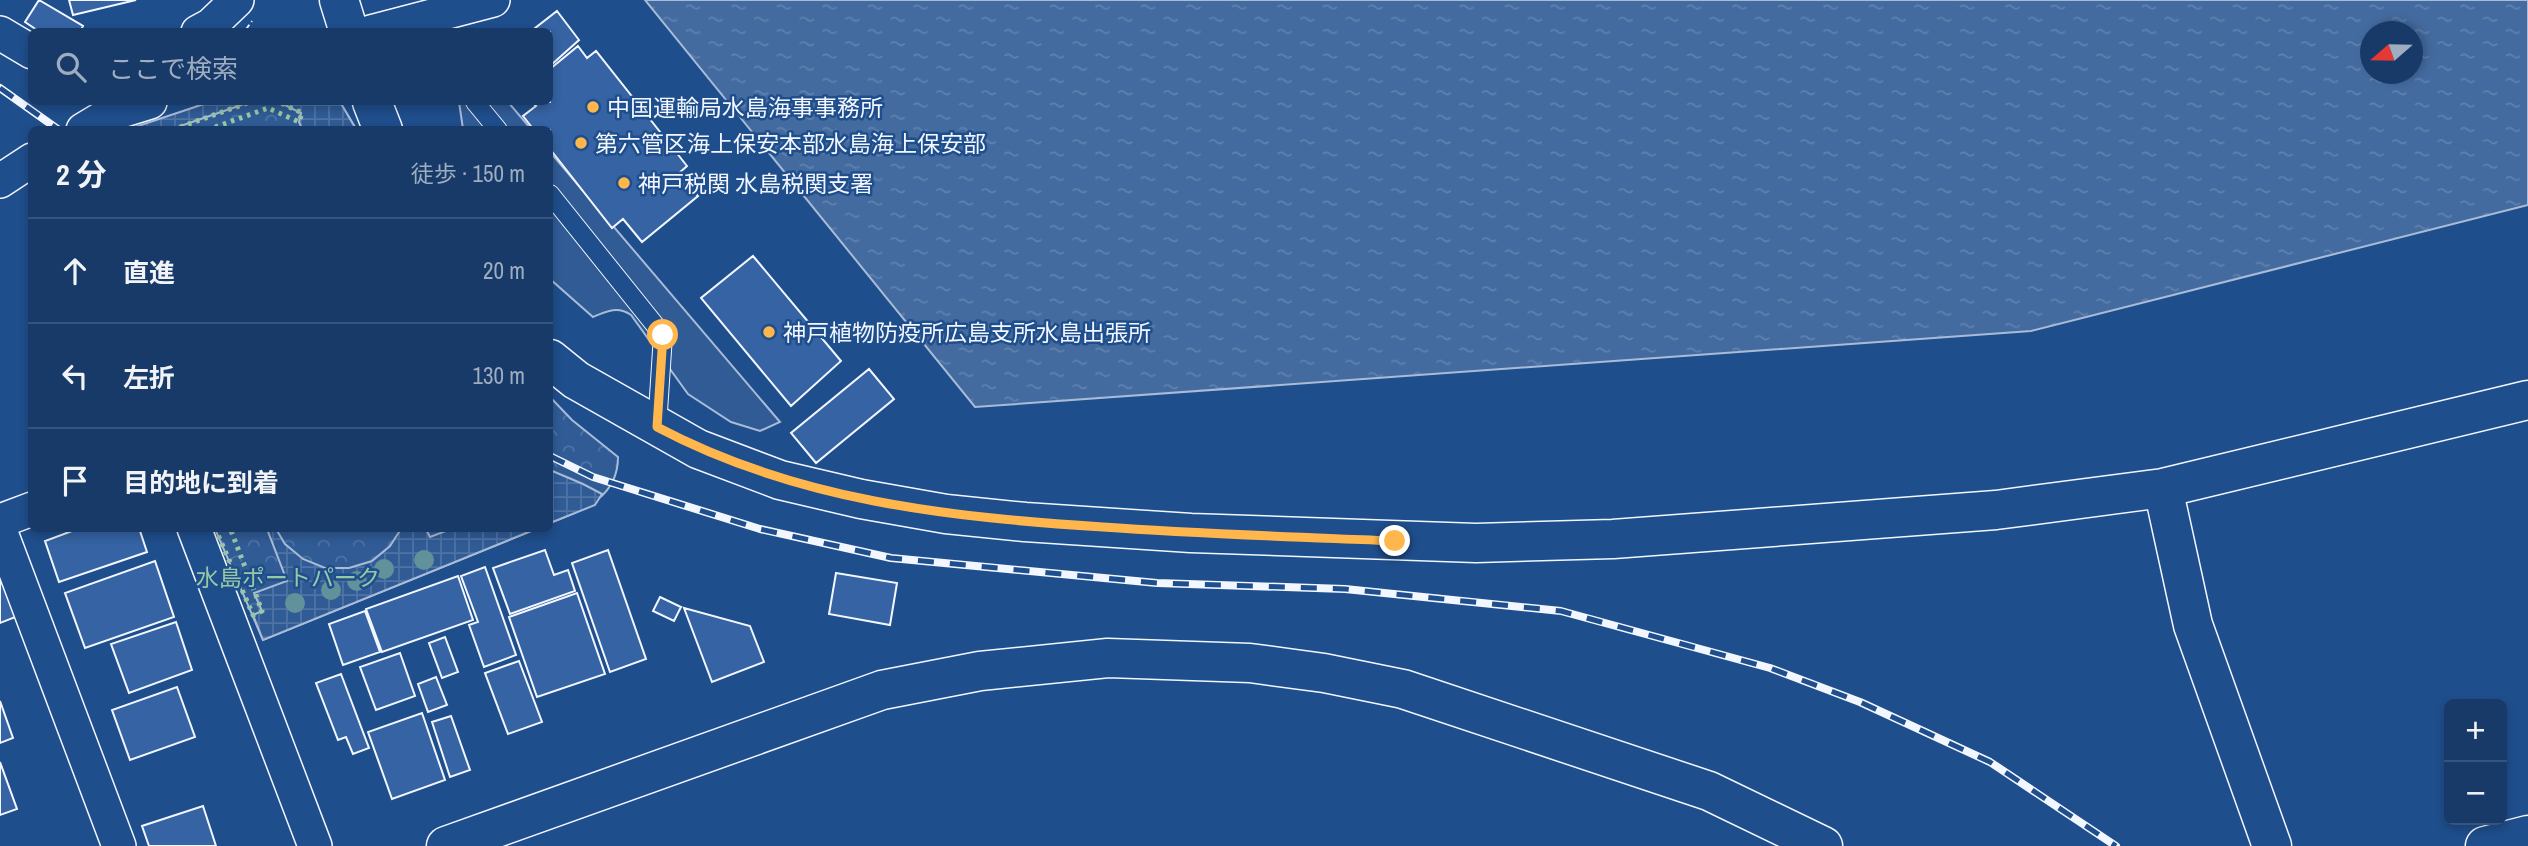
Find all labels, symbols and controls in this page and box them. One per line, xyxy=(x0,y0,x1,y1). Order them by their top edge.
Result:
north arrow xyxy=(2360,21,2423,84)
search box xyxy=(28,28,553,105)
icon: search xyxy=(52,48,90,86)
text: ここで検索 xyxy=(108,51,238,86)
place label: 中国運輸局水島海事事務所 xyxy=(607,92,883,123)
marker: 中国運輸局水島海事事務所 xyxy=(585,99,601,115)
place label: 第六管区海上保安本部水島海上保安部 xyxy=(595,128,986,159)
marker: 第六管区海上保安本部水島海上保安部 xyxy=(573,135,589,151)
text: 2 分 xyxy=(56,154,107,194)
text: 徒歩 · 150 m xyxy=(411,158,525,189)
place label: 神戸税関 水島税関支署 xyxy=(638,168,873,199)
marker: 神戸税関 水島税関支署 xyxy=(616,175,632,191)
icon: ahead xyxy=(56,252,94,290)
text: 直進 xyxy=(123,255,175,290)
text: 20 m xyxy=(483,255,525,286)
place label: 神戸植物防疫所広島支所水島出張所 xyxy=(783,317,1151,348)
route start xyxy=(647,319,678,350)
marker: 神戸植物防疫所広島支所水島出張所 xyxy=(761,324,777,340)
icon: left xyxy=(56,357,94,395)
text: 左折 xyxy=(123,360,175,395)
text: 130 m xyxy=(473,360,525,391)
icon: arrive xyxy=(56,462,94,500)
text: 目的地に到着 xyxy=(123,465,279,500)
route end xyxy=(1379,525,1410,556)
park label: 水島ポートパーク xyxy=(196,562,380,593)
map controls xyxy=(2444,699,2507,825)
button: + xyxy=(2444,699,2507,762)
button: − xyxy=(2444,762,2507,825)

